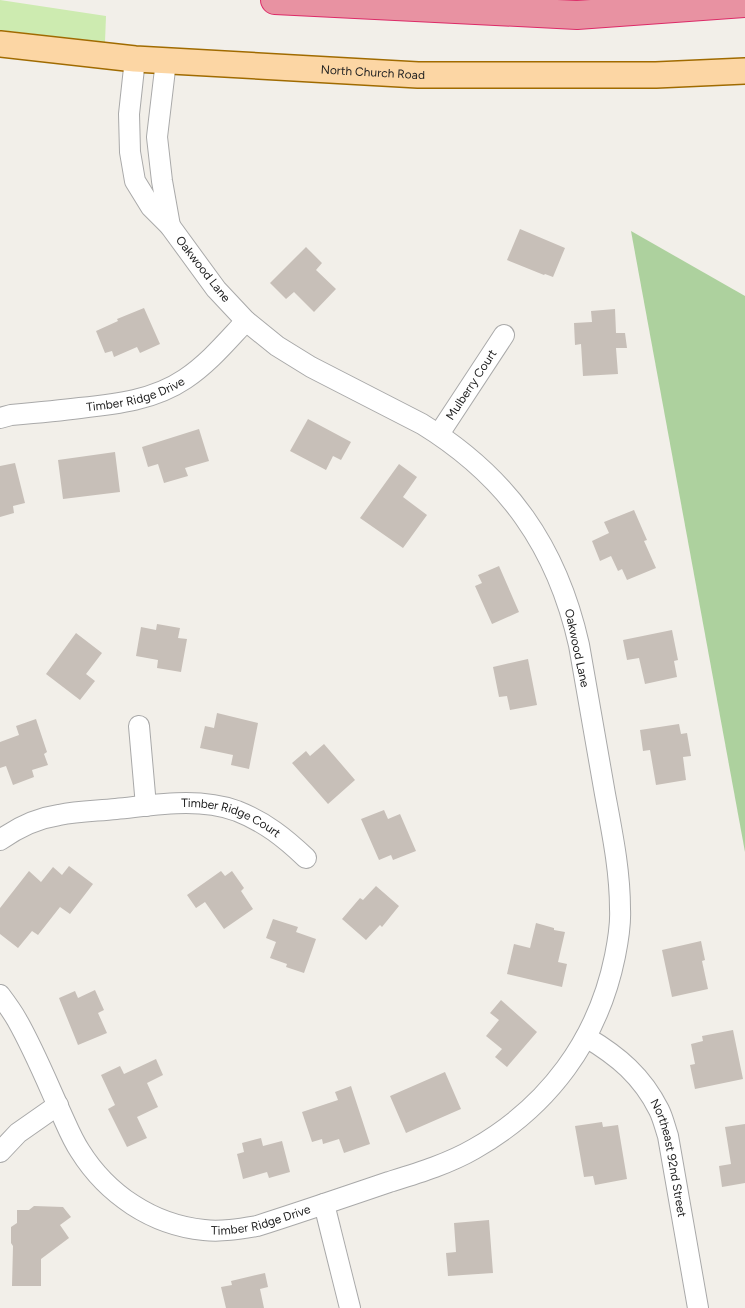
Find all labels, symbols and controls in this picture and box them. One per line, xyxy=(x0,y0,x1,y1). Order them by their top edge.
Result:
street label: North Church Road xyxy=(320,63,425,82)
street label: Oakwood Lane xyxy=(173,233,233,305)
street label: Mulberry Court xyxy=(443,346,500,423)
street label: Timber Ridge Drive xyxy=(85,374,188,414)
street label: Oakwood Lane xyxy=(562,607,592,689)
street label: Timber Ridge Court xyxy=(181,796,284,841)
street label: Northeast 92nd Street xyxy=(647,1096,689,1219)
street label: Timber Ridge Drive xyxy=(211,1202,313,1238)

